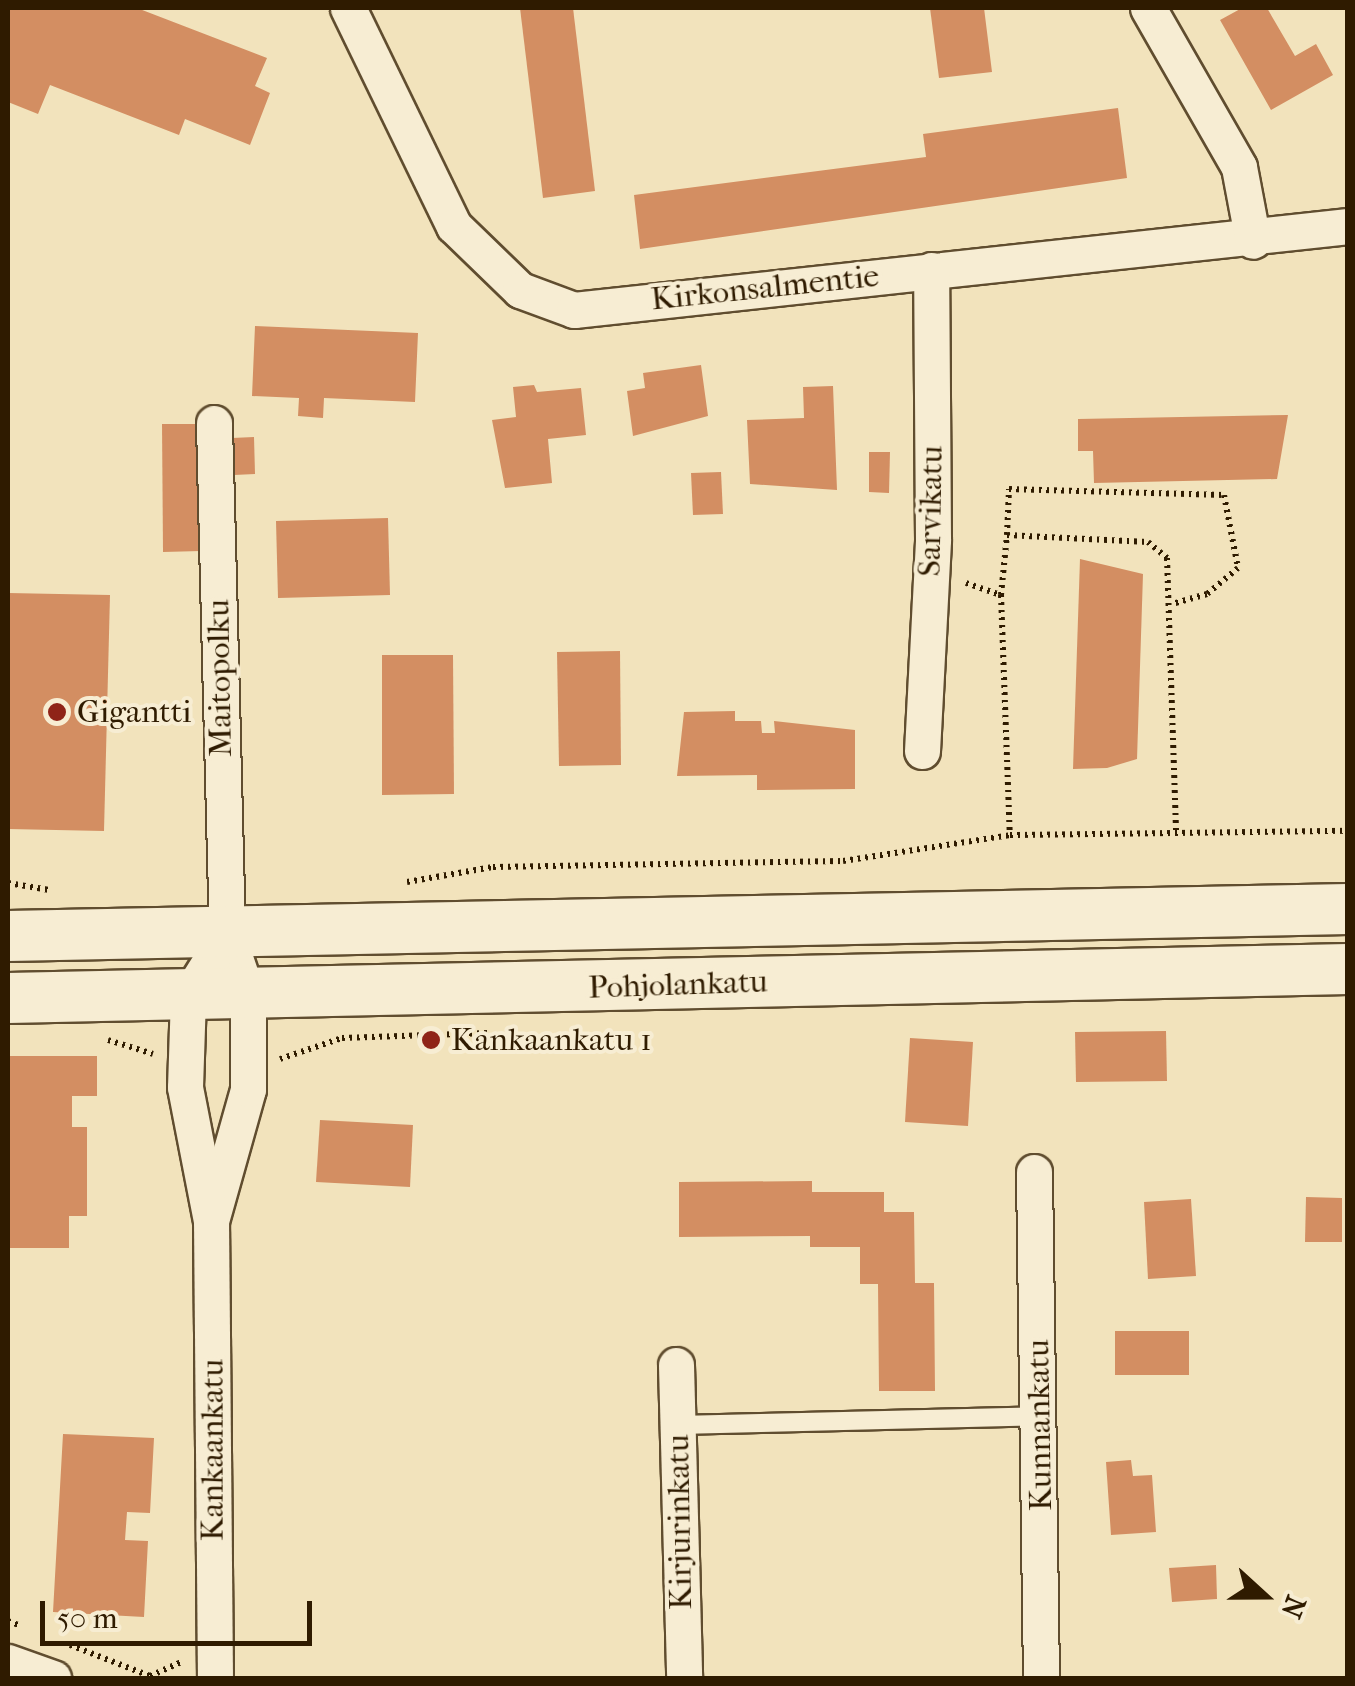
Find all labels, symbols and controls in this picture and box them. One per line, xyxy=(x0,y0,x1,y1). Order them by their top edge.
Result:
street label: Kirkonsalmentie xyxy=(649,257,881,319)
street label: Sarvikatu xyxy=(911,445,951,577)
street label: Maitopolku xyxy=(199,599,241,757)
place label: Gigantti xyxy=(77,693,192,731)
marker: Gigantti xyxy=(46,701,68,723)
street label: Pohjolankatu xyxy=(588,963,768,1007)
place label: Kankaankatu 1 xyxy=(451,1021,652,1059)
marker: Kankaankatu 1 xyxy=(420,1029,442,1051)
street label: Kunnankatu xyxy=(1019,1339,1061,1511)
street label: Kankaankatu xyxy=(194,1359,232,1541)
street label: Kirjurinkatu xyxy=(659,1434,701,1610)
north arrow xyxy=(1215,1546,1315,1646)
scale bar xyxy=(45,1581,318,1643)
text: N xyxy=(1274,1591,1313,1623)
text: 50 m xyxy=(57,1601,118,1636)

